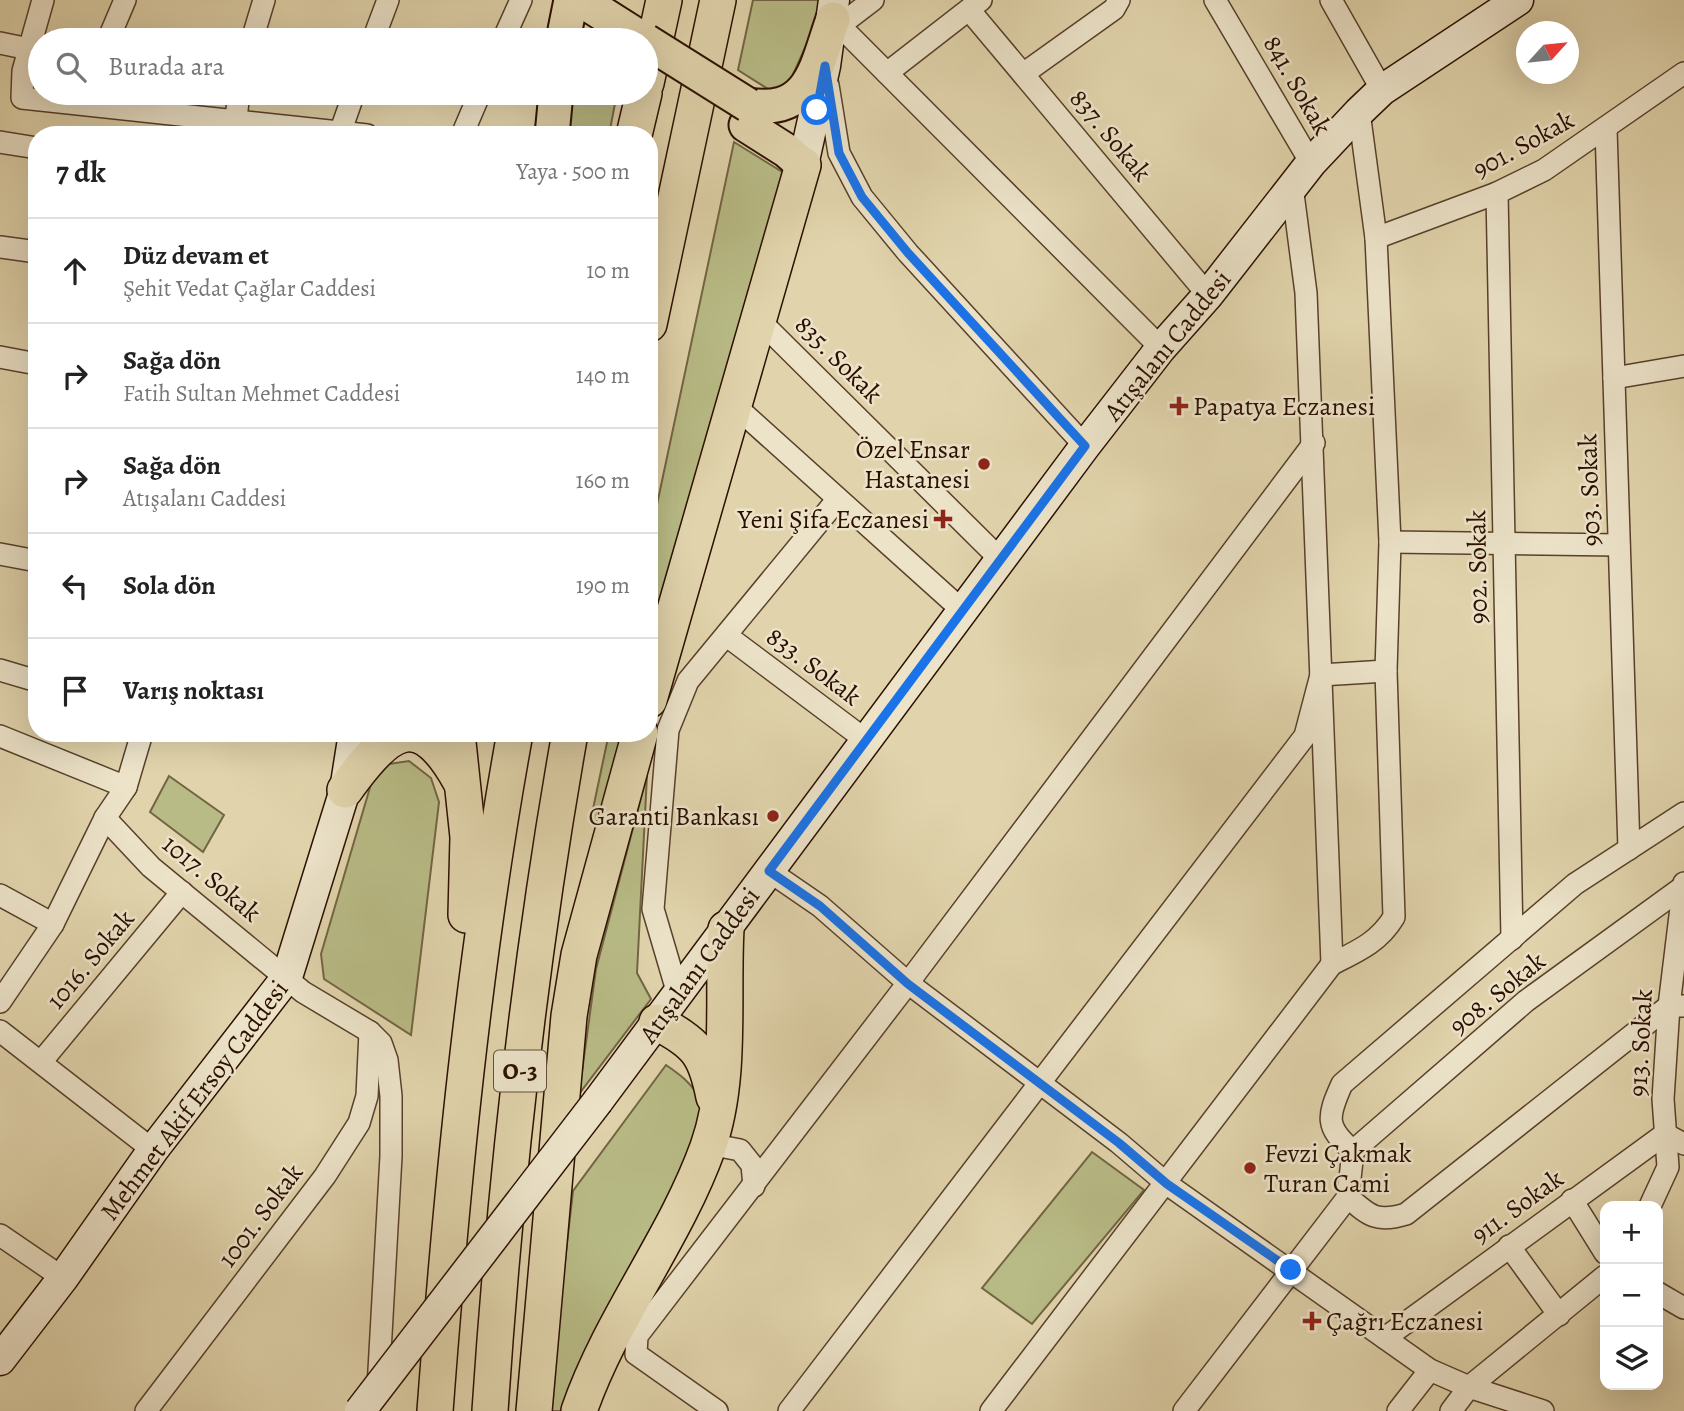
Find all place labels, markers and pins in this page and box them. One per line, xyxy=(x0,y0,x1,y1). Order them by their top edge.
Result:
place label: Papatya Eczanesi xyxy=(1193,389,1375,424)
marker: Papatya Eczanesi xyxy=(1171,398,1187,414)
place label: Özel Ensar Hastanesi xyxy=(856,432,970,497)
marker: Özel Ensar Hastanesi xyxy=(976,456,992,472)
place label: Yeni Şifa Eczanesi xyxy=(737,502,929,537)
marker: Yeni Şifa Eczanesi xyxy=(935,511,951,527)
place label: Garanti Bankası xyxy=(588,799,759,834)
marker: Garanti Bankası xyxy=(765,808,781,824)
place label: Fevzi Çakmak Turan Cami xyxy=(1264,1136,1412,1201)
marker: Fevzi Çakmak Turan Cami xyxy=(1242,1160,1258,1176)
place label: Çağrı Eczanesi xyxy=(1326,1304,1483,1339)
marker: Çağrı Eczanesi xyxy=(1304,1313,1320,1329)

